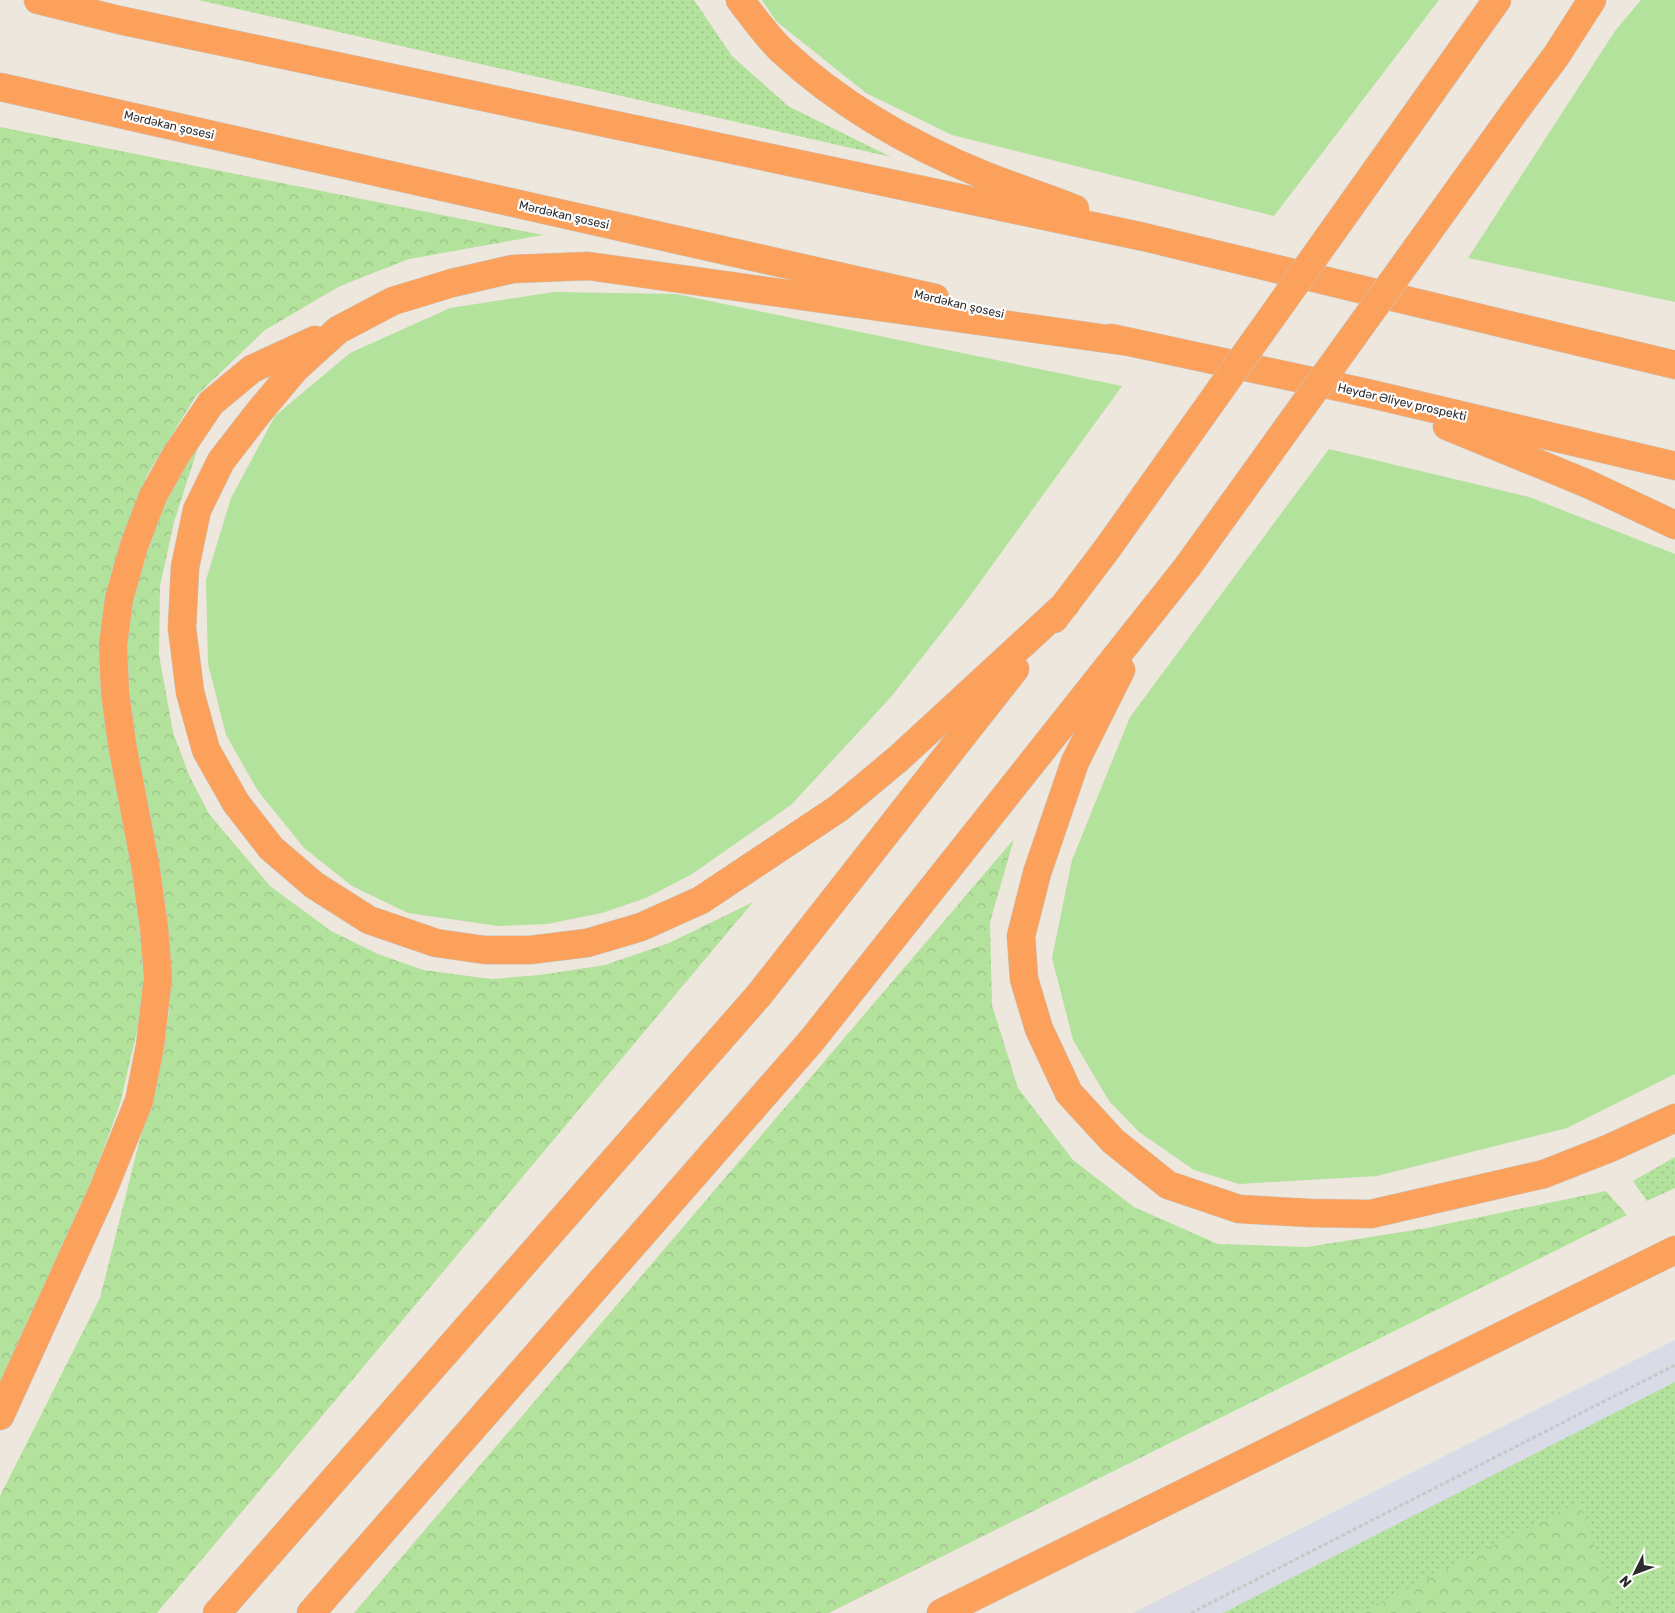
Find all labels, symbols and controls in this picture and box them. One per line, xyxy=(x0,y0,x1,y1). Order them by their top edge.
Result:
street label: Mərdəkan şosesi xyxy=(122,108,216,142)
street label: Mərdəkan şosesi xyxy=(517,198,611,232)
street label: Mərdəkan şosesi xyxy=(912,287,1006,321)
street label: Heydər Əliyev prospekti xyxy=(1336,380,1468,424)
north arrow xyxy=(1610,1548,1660,1598)
text: N xyxy=(1616,1572,1635,1591)

